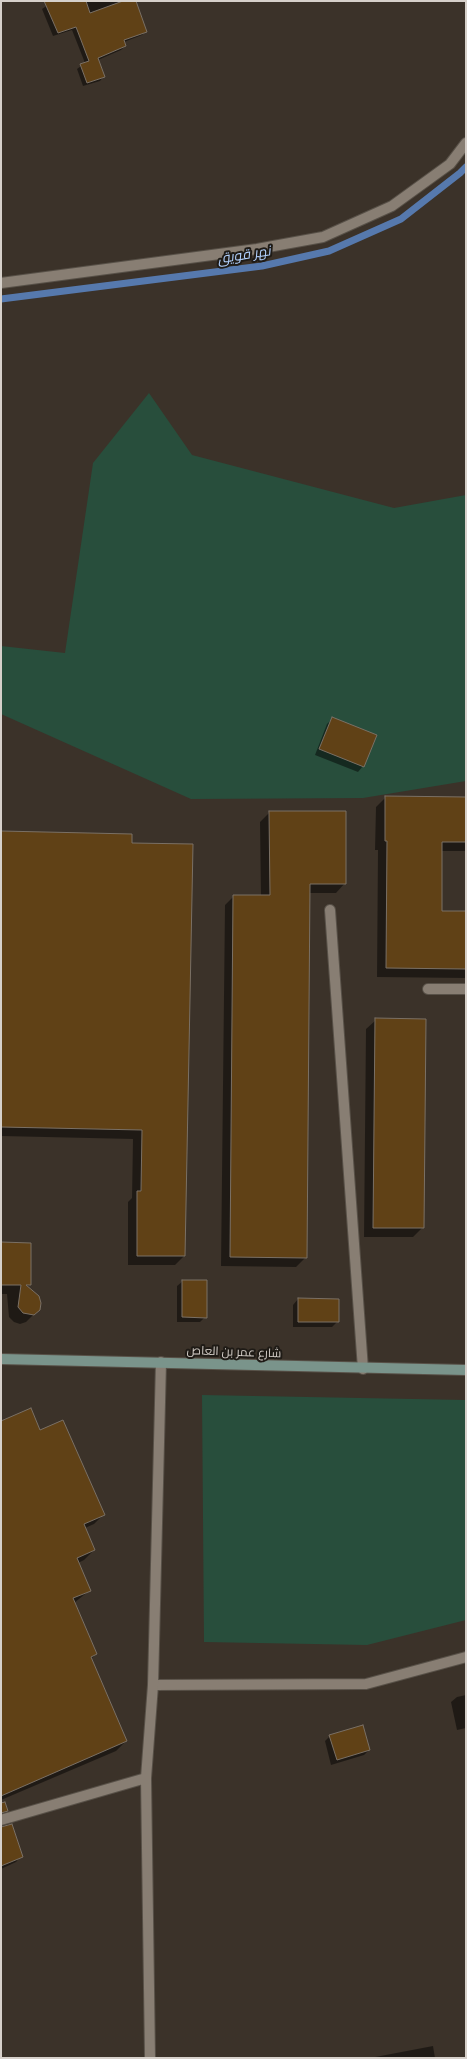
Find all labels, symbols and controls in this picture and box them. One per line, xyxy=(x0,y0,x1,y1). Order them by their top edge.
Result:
water label: نهر قويق xyxy=(216,243,272,267)
street label: شارع عمر بن العاص xyxy=(186,1343,282,1361)

